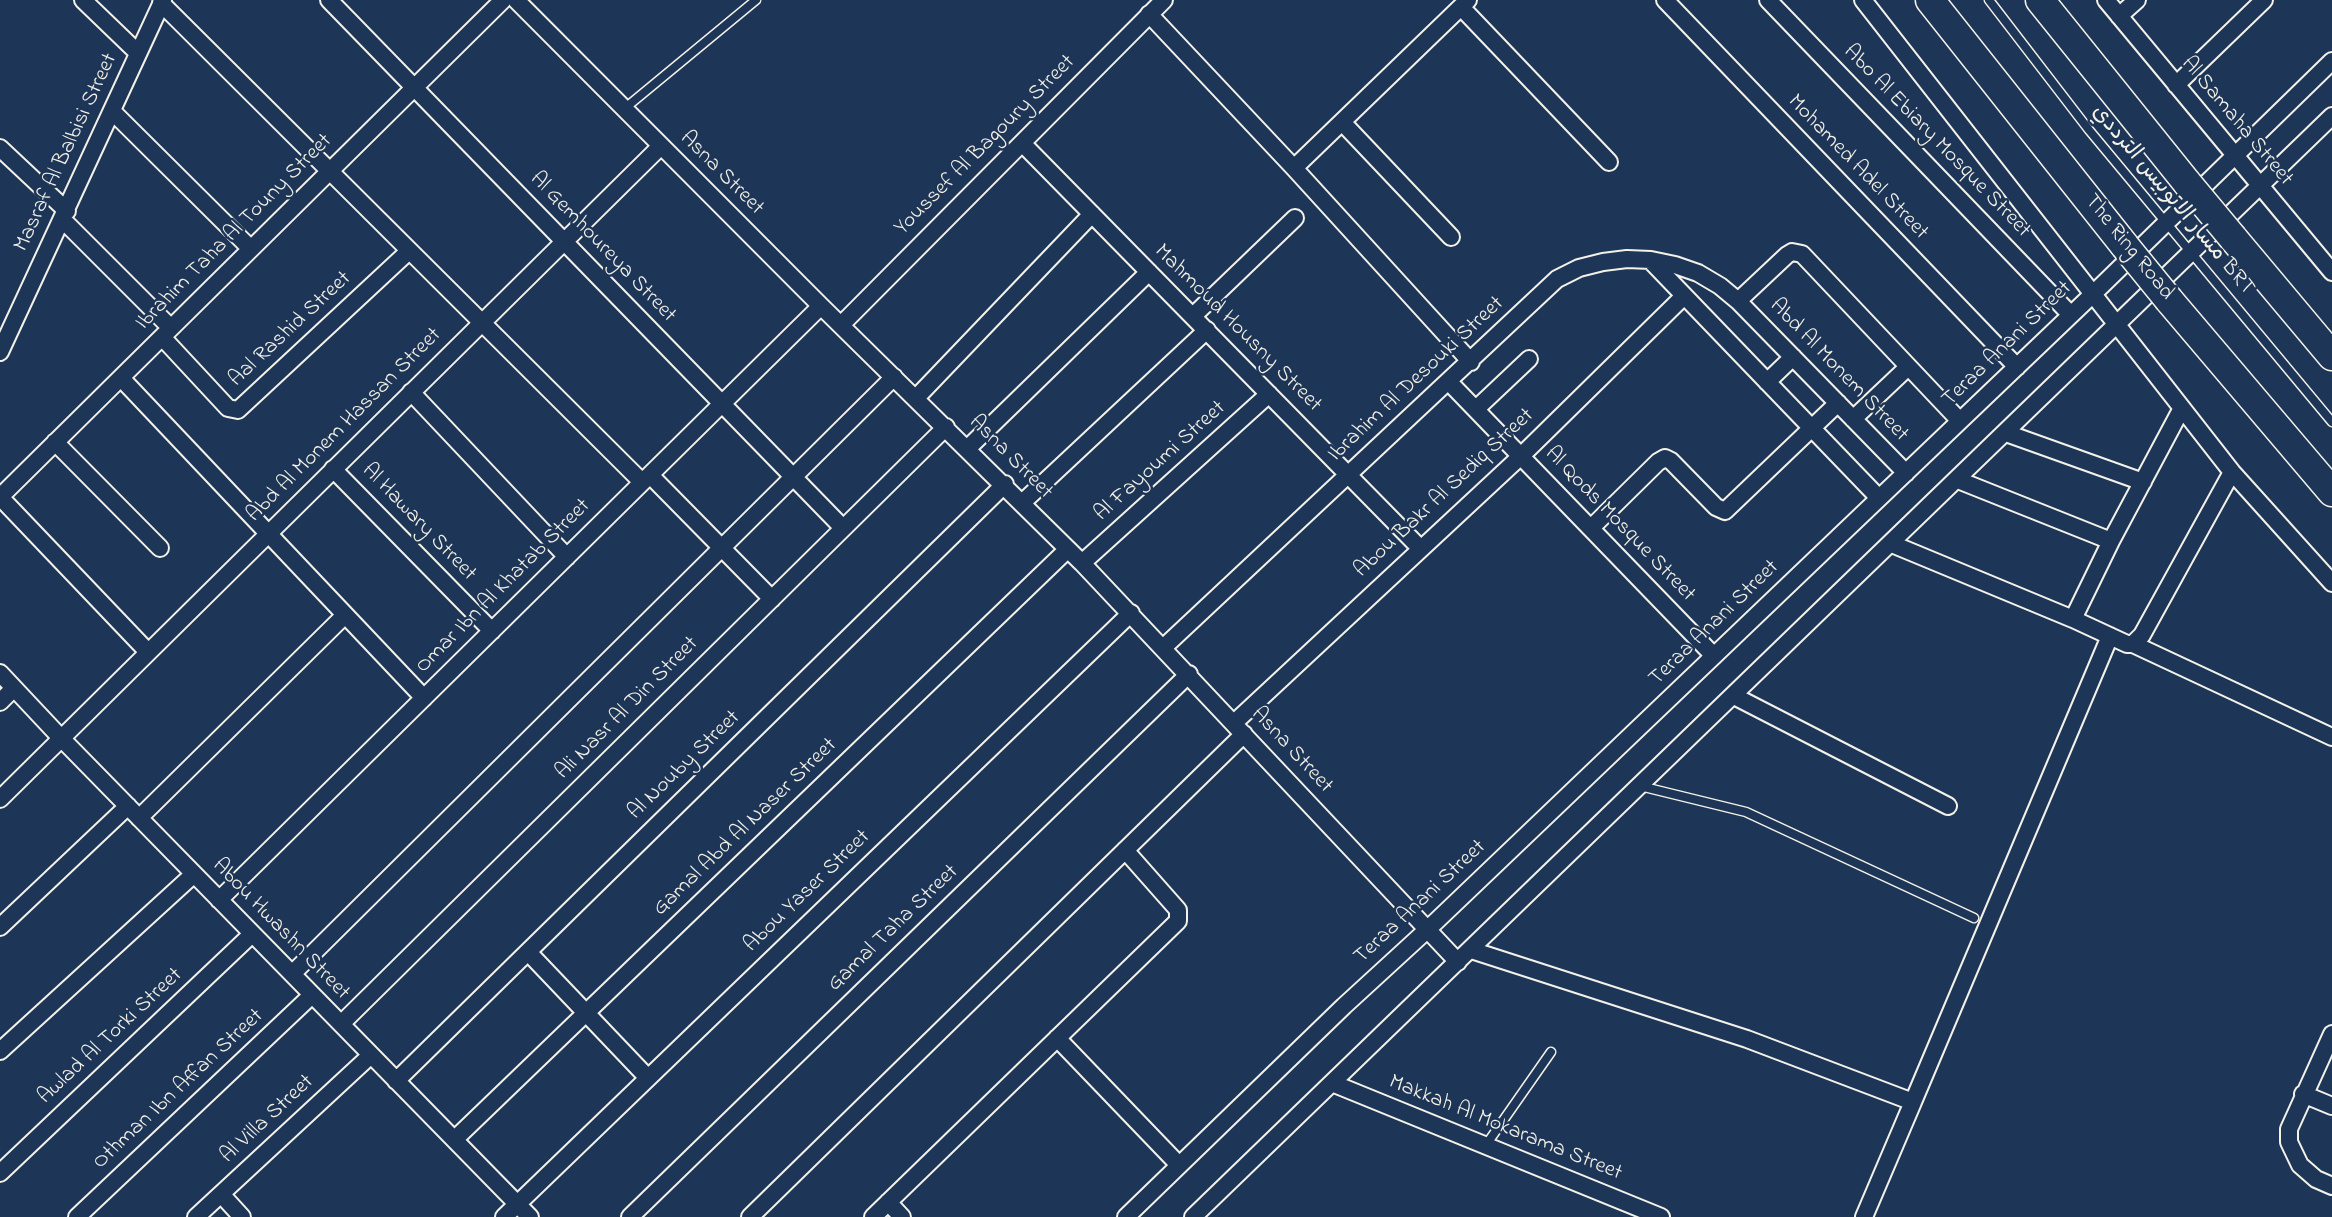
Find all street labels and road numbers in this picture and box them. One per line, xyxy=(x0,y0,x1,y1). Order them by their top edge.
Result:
street label: Abo Al Ebiary Mosque Street xyxy=(1837,40,2035,244)
street label: Masraf Al Balbisi Street xyxy=(9,50,125,256)
street label: Youssef Al Bagoury Street xyxy=(890,50,1082,242)
street label: Al Samaha Street xyxy=(2174,52,2298,192)
street label: Mohamed Adel Street xyxy=(1781,90,1933,246)
street label: مسار الاتوبيس الترددي BRT xyxy=(2085,100,2259,302)
street label: Asna Street xyxy=(673,126,769,222)
street label: Ibrahim Taha Al Touny Street xyxy=(131,129,339,337)
street label: Al Gemhoureya Street xyxy=(523,167,681,329)
street label: The Ring Road xyxy=(2077,190,2179,306)
street label: Mahmoud Housny Street xyxy=(1148,240,1326,418)
street label: Aal Rashid Street xyxy=(224,267,358,393)
street label: Teraa Anani Street xyxy=(1937,276,2079,414)
street label: Ibrahim Al Desouki Street xyxy=(1324,292,1510,468)
street label: Abd Al Monem Street xyxy=(1763,294,1913,448)
street label: Abd Al Monem Hassan Street xyxy=(242,323,448,529)
street label: Al Fayoumi Street xyxy=(1090,396,1232,528)
street label: Abou Bakr Al Sediq Street xyxy=(1350,404,1540,584)
street label: Asna Street xyxy=(962,410,1058,506)
street label: Al Qods Mosque Street xyxy=(1538,442,1700,608)
street label: Al Hawary Street xyxy=(355,459,481,587)
street label: Omar Ibn Al Khatab Street xyxy=(411,494,597,680)
street label: Teraa Anani Street xyxy=(1644,555,1786,693)
street label: Ali Nasr Al Din Street xyxy=(551,632,705,786)
street label: Asna Street xyxy=(1244,702,1338,800)
street label: Al Nouby Street xyxy=(623,706,747,826)
street label: Gamal Abd Al Naser Street xyxy=(649,733,843,923)
street label: Abou Yaser Street xyxy=(739,825,877,959)
street label: Teraa Anani Street xyxy=(1350,835,1492,971)
street label: Abou Hwashn Street xyxy=(206,854,354,1006)
street label: Gamal Taha Street xyxy=(823,860,965,998)
street label: Awlad Al Torki Street xyxy=(33,963,189,1111)
street label: Othman Ibn Affan Street xyxy=(88,1004,270,1176)
street label: Al Villa Street xyxy=(216,1070,320,1170)
street label: Makkah Al Mokarama Street xyxy=(1384,1070,1626,1188)

